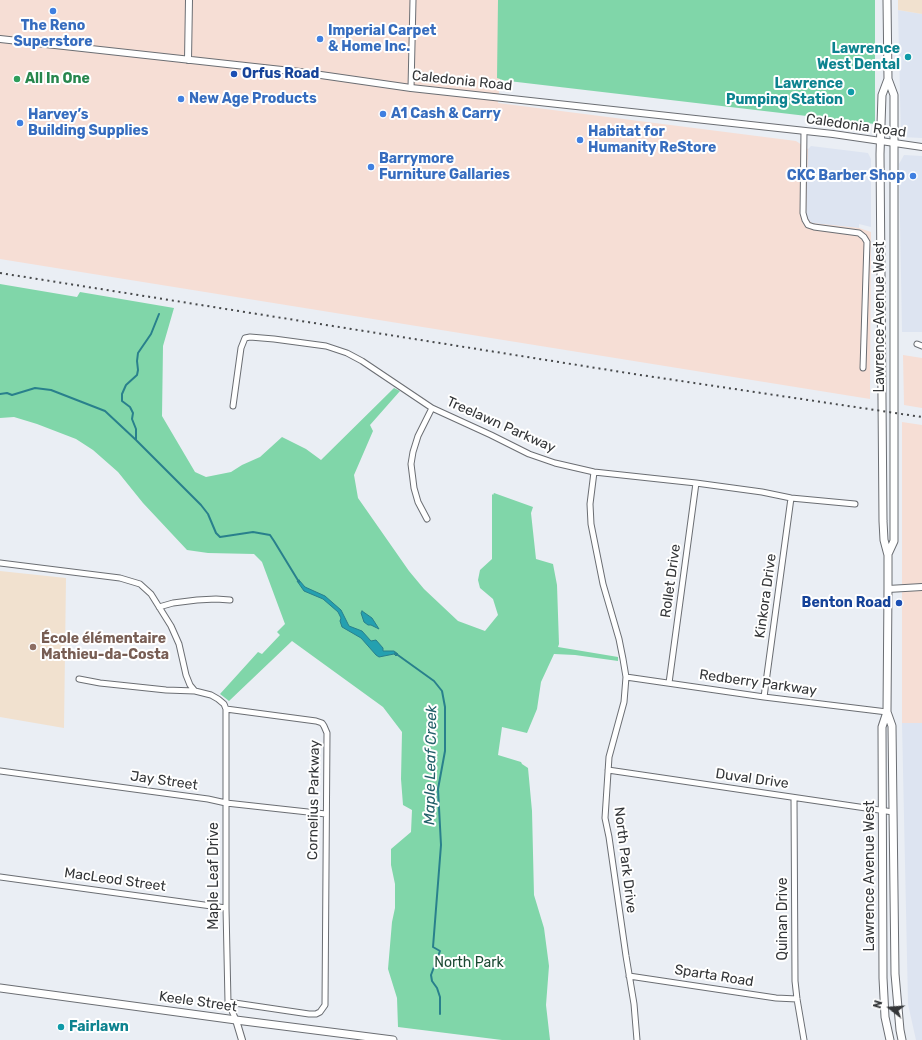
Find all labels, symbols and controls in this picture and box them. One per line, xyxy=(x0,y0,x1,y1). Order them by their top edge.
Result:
marker: The Reno Superstore xyxy=(48,6,58,16)
place label: The Reno Superstore xyxy=(13,18,93,50)
place label: Imperial Carpet & Home Inc. xyxy=(328,23,436,56)
marker: Imperial Carpet & Home Inc. xyxy=(315,34,325,44)
place label: Lawrence West Dental xyxy=(817,41,900,74)
marker: Lawrence West Dental xyxy=(903,52,913,62)
place label: Orfus Road xyxy=(242,66,319,82)
street label: Caledonia Road xyxy=(411,67,513,95)
marker: Orfus Road xyxy=(229,69,239,79)
place label: All In One xyxy=(25,71,90,87)
marker: All In One xyxy=(12,74,22,84)
place label: Lawrence Pumping Station xyxy=(726,76,843,108)
marker: Lawrence Pumping Station xyxy=(846,87,856,97)
place label: New Age Products xyxy=(189,91,317,107)
marker: New Age Products xyxy=(176,94,186,104)
place label: A1 Cash & Carry xyxy=(391,106,501,122)
place label: Harvey’s Building Supplies xyxy=(28,107,149,140)
marker: A1 Cash & Carry xyxy=(378,109,388,119)
street label: Caledonia Road xyxy=(805,111,907,141)
marker: Harvey’s Building Supplies xyxy=(15,118,25,128)
place label: Habitat for Humanity ReStore xyxy=(588,124,716,156)
marker: Habitat for Humanity ReStore xyxy=(575,135,585,145)
place label: Barrymore Furniture Gallaries xyxy=(379,151,510,184)
marker: Barrymore Furniture Gallaries xyxy=(366,162,376,172)
place label: CKC Barber Shop xyxy=(787,168,905,184)
marker: CKC Barber Shop xyxy=(908,171,918,181)
street label: Lawrence Avenue West xyxy=(872,241,888,393)
street label: Treelawn Parkway xyxy=(444,393,558,457)
street label: Rollet Drive xyxy=(658,543,684,619)
street label: Kinkora Drive xyxy=(752,553,780,639)
place label: Benton Road xyxy=(802,595,891,611)
marker: Benton Road xyxy=(894,598,904,608)
place label: École élémentaire Mathieu-da-Costa xyxy=(41,631,169,664)
marker: École élémentaire Mathieu-da-Costa xyxy=(28,642,38,652)
street label: Redberry Parkway xyxy=(698,666,818,700)
water label: Maple Leaf Creek xyxy=(421,705,441,825)
street label: Cornelius Parkway xyxy=(305,740,323,860)
street label: Duval Drive xyxy=(714,766,790,792)
street label: Jay Street xyxy=(129,768,199,794)
street label: Lawrence Avenue West xyxy=(862,800,878,952)
street label: North Park Drive xyxy=(610,806,640,914)
street label: Maple Leaf Drive xyxy=(206,822,222,930)
street label: MacLeod Street xyxy=(63,865,167,895)
street label: Quinan Drive xyxy=(775,877,791,961)
park label: North Park xyxy=(434,955,504,971)
street label: Sparta Road xyxy=(673,961,755,991)
street label: Keele Street xyxy=(158,988,238,1016)
north arrow xyxy=(870,988,910,1028)
text: N xyxy=(871,999,885,1010)
place label: Fairlawn xyxy=(69,1019,129,1035)
marker: Fairlawn xyxy=(56,1022,66,1032)

